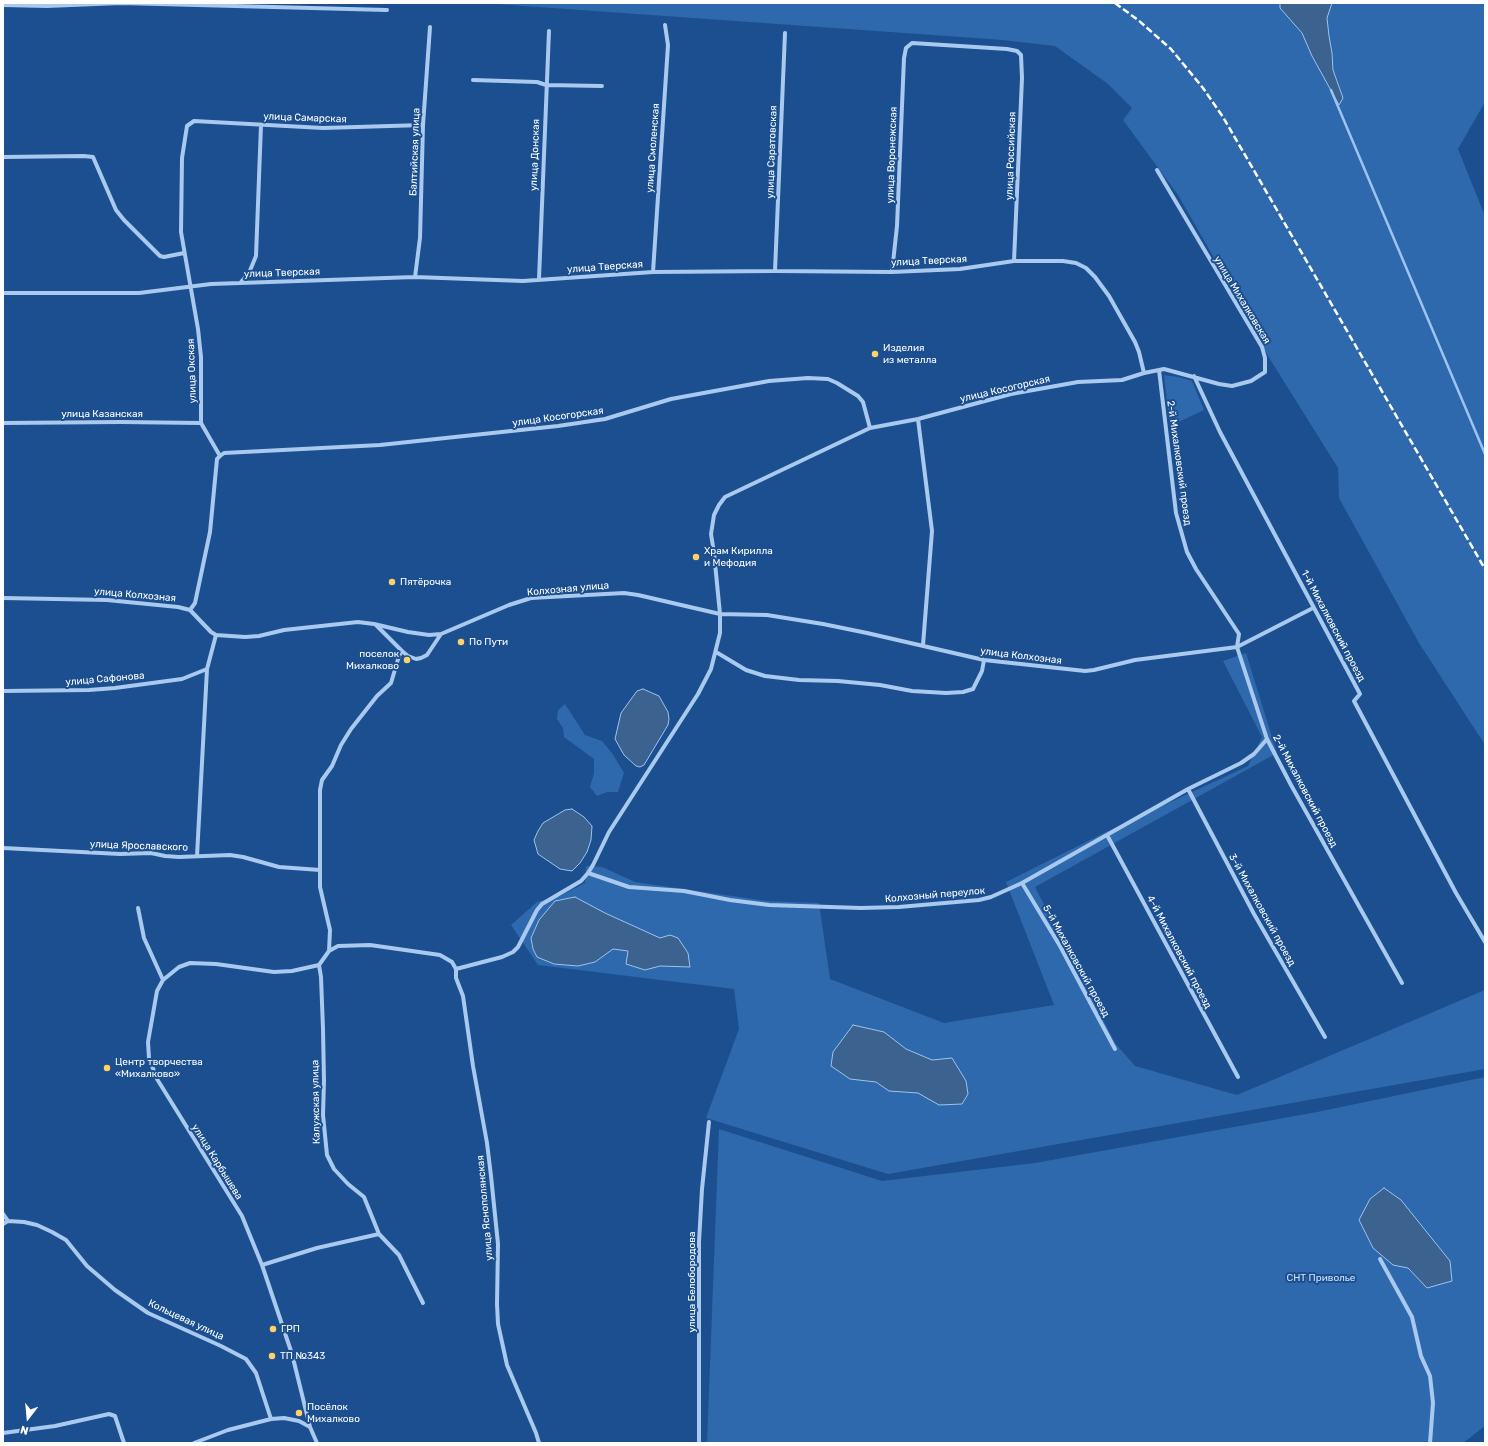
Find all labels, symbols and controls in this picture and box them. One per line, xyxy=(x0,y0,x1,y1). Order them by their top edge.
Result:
street label: улица Смоленская xyxy=(644,103,662,193)
street label: улица Саратовская xyxy=(764,105,780,199)
street label: улица Воронежская xyxy=(884,106,900,204)
street label: Балтийская улица xyxy=(407,108,423,196)
street label: улица Самарская xyxy=(263,111,347,125)
street label: улица Российская xyxy=(1003,112,1019,200)
street label: улица Донская xyxy=(528,119,542,191)
street label: улица Тверская xyxy=(891,253,967,269)
street label: улица Михалковская xyxy=(1211,254,1273,346)
street label: улица Тверская xyxy=(567,258,643,276)
street label: улица Тверская xyxy=(244,266,320,280)
street label: улица Окская xyxy=(185,338,199,404)
place label: Изделия из металла xyxy=(883,342,937,366)
marker: Изделия из металла xyxy=(870,349,880,359)
street label: улица Косогорская xyxy=(959,373,1051,405)
street label: 2-й Михалковский проезд xyxy=(1164,400,1194,526)
street label: улица Косогорская xyxy=(512,405,604,429)
street label: улица Казанская xyxy=(61,408,143,420)
place label: Храм Кирилла и Мефодия xyxy=(704,545,773,568)
marker: Храм Кирилла и Мефодия xyxy=(691,552,701,562)
street label: 1-й Михалковский проезд xyxy=(1298,568,1368,684)
place label: Пятёрочка xyxy=(400,576,451,588)
marker: Пятёрочка xyxy=(387,577,397,587)
street label: Колхозная улица xyxy=(527,579,609,599)
street label: улица Колхозная xyxy=(94,585,176,605)
place label: По Пути xyxy=(469,636,508,648)
marker: По Пути xyxy=(456,637,466,647)
street label: улица Колхозная xyxy=(980,645,1062,667)
place label: поселок Михалково xyxy=(346,648,399,672)
marker: поселок Михалково xyxy=(402,655,412,665)
street label: улица Сафонова xyxy=(65,670,145,688)
street label: 2-й Михалковский проезд xyxy=(1270,733,1340,849)
street label: улица Ярославского xyxy=(90,838,188,854)
street label: 3-й Михалковский проезд xyxy=(1226,852,1298,968)
street label: Колхозный переулок xyxy=(884,885,986,905)
street label: 4-й Михалковский проезд xyxy=(1144,893,1214,1011)
street label: 5-й Михалковский проезд xyxy=(1040,903,1112,1019)
place label: Центр творчества «Михалково» xyxy=(115,1056,203,1080)
street label: Калужская улица xyxy=(309,1060,323,1144)
marker: Центр творчества «Михалково» xyxy=(102,1063,112,1073)
street label: улица Карбышева xyxy=(189,1122,245,1202)
street label: улица Яснополянская xyxy=(474,1155,496,1261)
street label: улица Белобородова xyxy=(686,1232,698,1332)
park label: СНТ Приволье xyxy=(1287,1272,1355,1284)
street label: Кольцевая улица xyxy=(146,1297,226,1343)
place label: ГРП xyxy=(281,1323,300,1335)
marker: ГРП xyxy=(268,1324,278,1334)
place label: ТП №343 xyxy=(280,1350,325,1362)
marker: ТП №343 xyxy=(267,1351,277,1361)
north arrow xyxy=(8,1398,48,1438)
place label: Посёлок Михалково xyxy=(307,1401,360,1424)
marker: Посёлок Михалково xyxy=(294,1408,304,1418)
text: N xyxy=(19,1423,30,1437)

